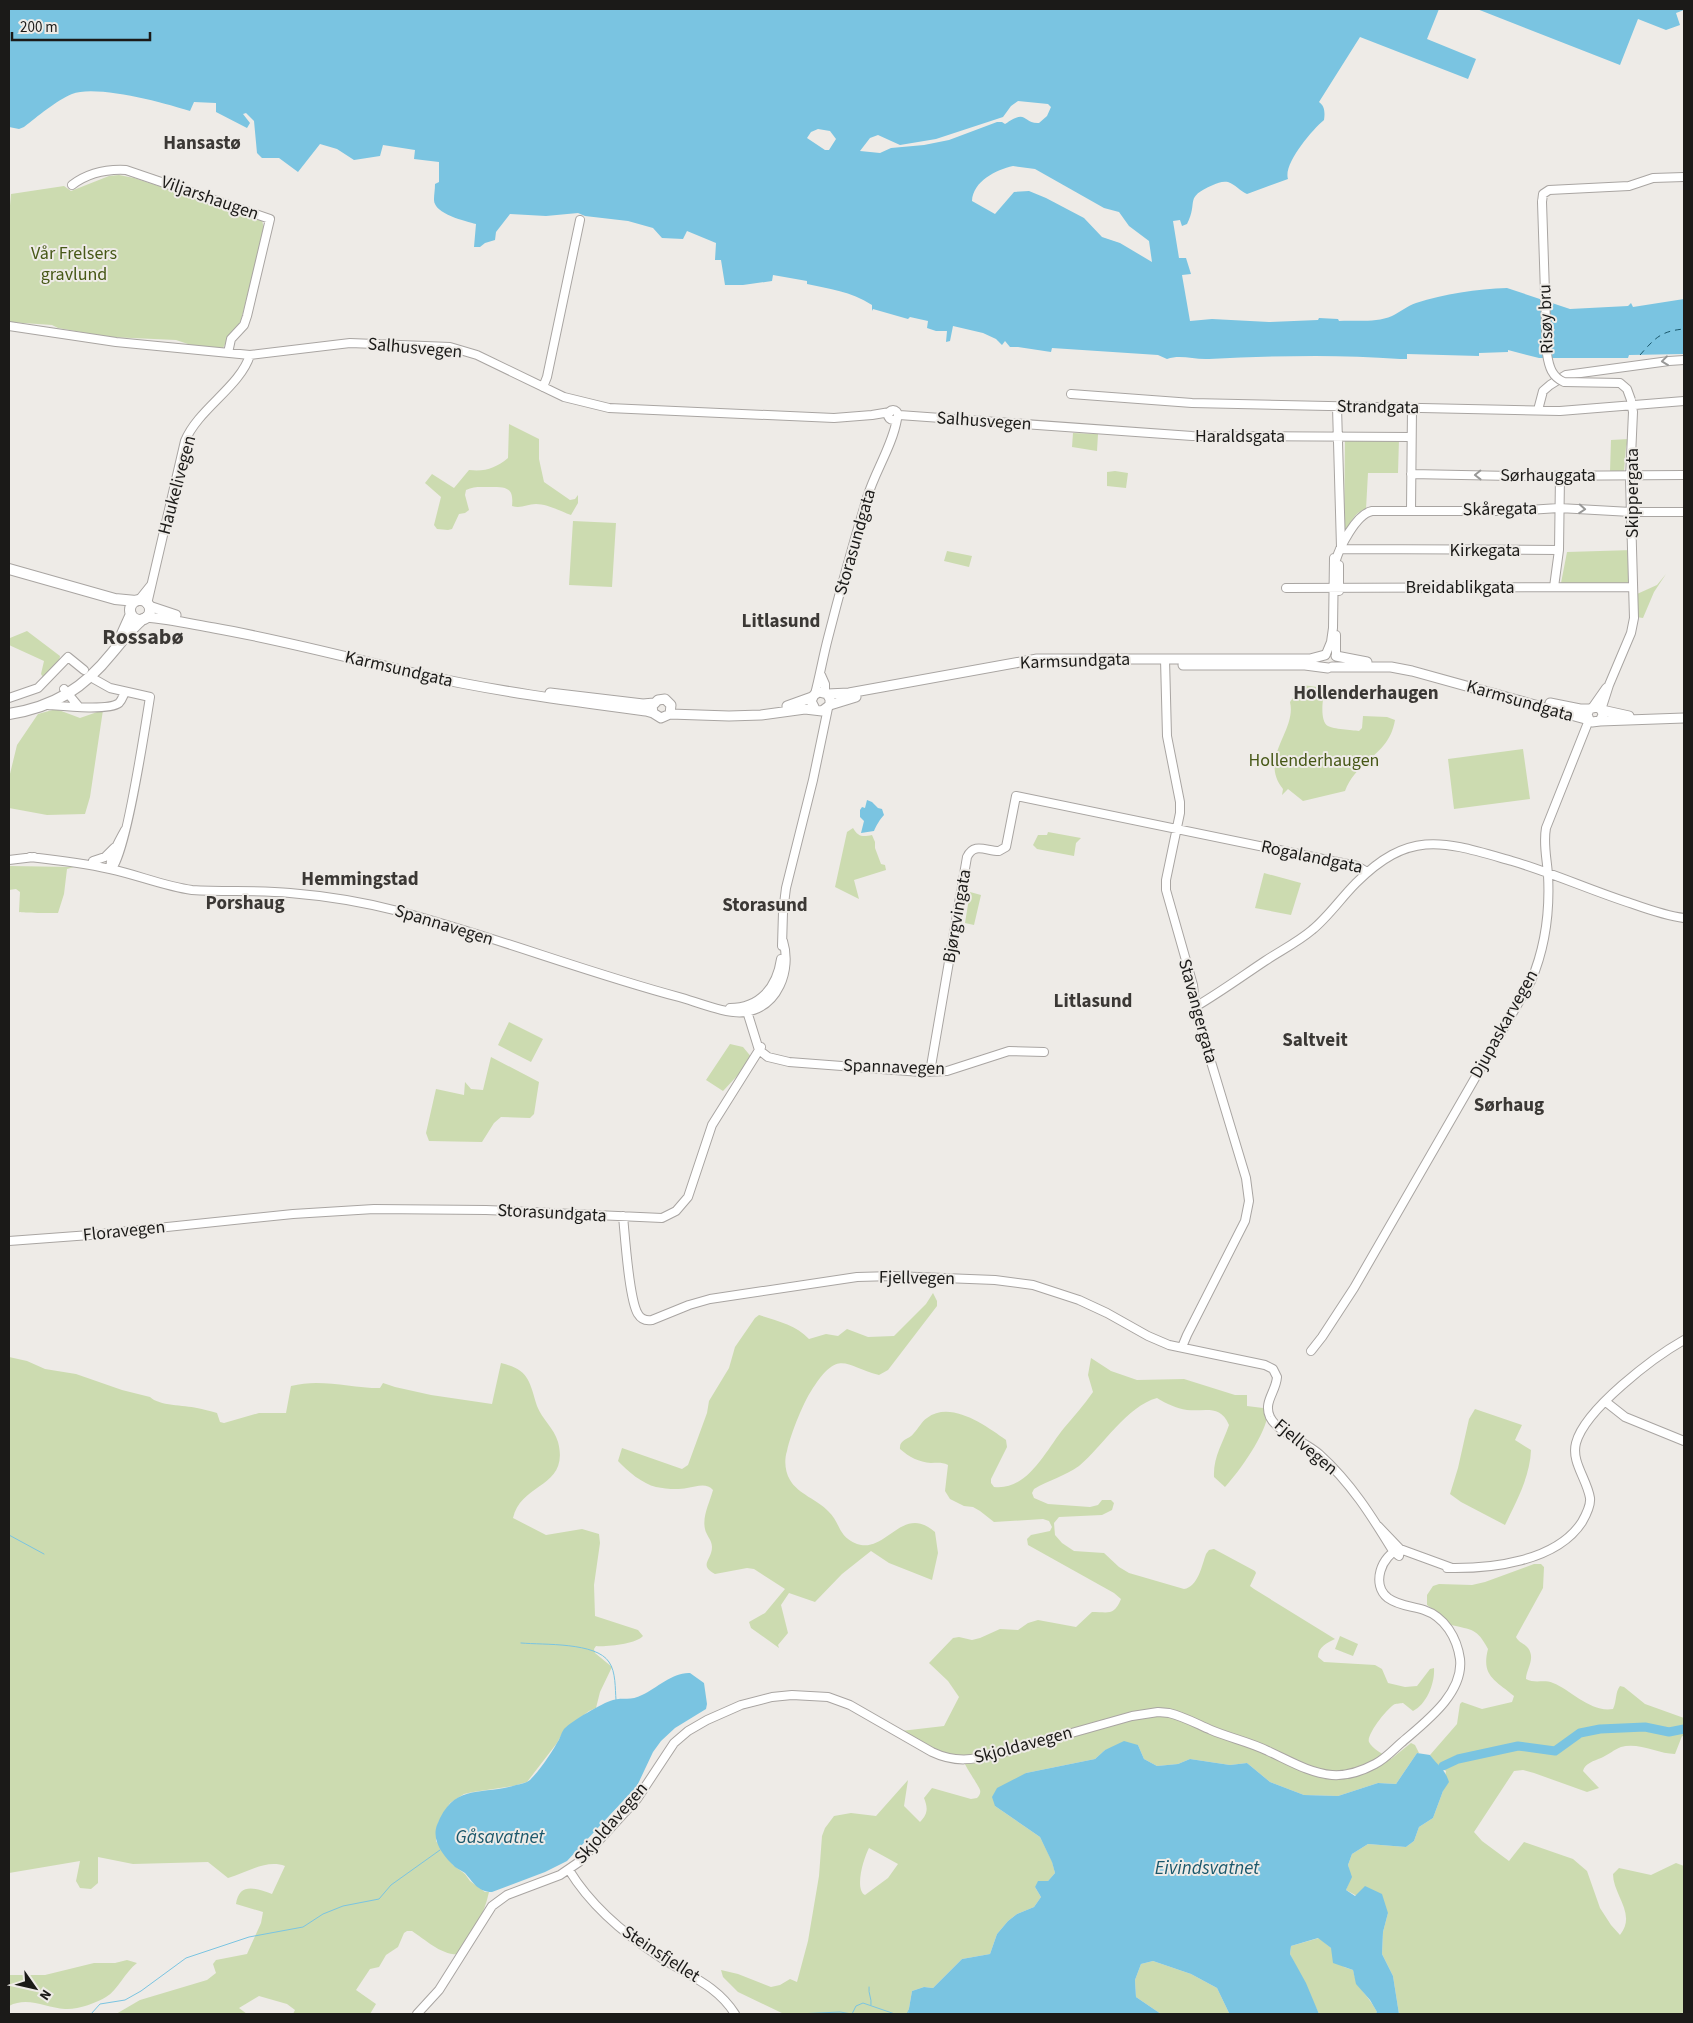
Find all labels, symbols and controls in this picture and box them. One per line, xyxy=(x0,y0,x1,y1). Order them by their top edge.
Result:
scale bar xyxy=(12,10,150,42)
text: 200 m xyxy=(20,17,58,38)
district label: Hansastø xyxy=(163,130,241,157)
street label: Viljarshaugen xyxy=(158,170,262,226)
park label: Vår Frelsers gravlund xyxy=(31,241,117,287)
street label: Risøy bru xyxy=(1532,284,1560,354)
street label: Salhusvegen xyxy=(367,331,463,365)
one-way arrow xyxy=(1661,355,1669,366)
street label: Strandgata xyxy=(1337,394,1419,420)
street label: Salhusvegen xyxy=(936,405,1032,437)
street label: Haraldsgata xyxy=(1195,424,1285,449)
street label: Haukelivegen xyxy=(152,433,202,537)
street label: Skippergata xyxy=(1620,448,1645,538)
street label: Sørhauggata xyxy=(1500,463,1596,488)
one-way arrow xyxy=(1474,470,1482,480)
street label: Storasundgata xyxy=(828,486,882,598)
street label: Skåregata xyxy=(1462,496,1538,522)
one-way arrow xyxy=(1578,503,1586,514)
street label: Kirkegata xyxy=(1450,538,1520,563)
street label: Breidablikgata xyxy=(1405,575,1515,600)
district label: Litlasund xyxy=(742,608,820,635)
district label: Rossabø xyxy=(102,621,184,653)
street label: Karmsundgata xyxy=(342,644,456,694)
street label: Karmsundgata xyxy=(1019,647,1131,675)
street label: Karmsundgata xyxy=(1464,674,1576,728)
district label: Hollenderhaugen xyxy=(1293,680,1439,707)
park label: Hollenderhaugen xyxy=(1249,748,1379,773)
street label: Rogalandgata xyxy=(1259,834,1365,880)
district label: Hemmingstad xyxy=(301,866,419,893)
street label: Bjørgvingata xyxy=(936,867,978,965)
district label: Porshaug xyxy=(205,890,285,917)
district label: Storasund xyxy=(722,892,808,919)
street label: Spannavegen xyxy=(392,898,496,952)
street label: Stavangergata xyxy=(1172,956,1224,1066)
street label: Djupaskarvegen xyxy=(1464,965,1544,1083)
district label: Litlasund xyxy=(1054,988,1132,1015)
district label: Saltveit xyxy=(1282,1027,1348,1054)
street label: Spannavegen xyxy=(843,1053,945,1081)
district label: Sørhaug xyxy=(1474,1092,1544,1119)
street label: Storasundgata xyxy=(497,1198,607,1228)
street label: Floravegen xyxy=(82,1214,166,1248)
street label: Fjellvegen xyxy=(879,1265,955,1291)
street label: Fjellvegen xyxy=(1269,1413,1343,1481)
street label: Skjoldavegen xyxy=(971,1720,1075,1770)
street label: Skjoldavegen xyxy=(568,1777,654,1869)
water label: Gåsavatnet xyxy=(456,1824,545,1851)
water label: Eivindsvatnet xyxy=(1155,1855,1260,1882)
street label: Steinsfjellet xyxy=(617,1919,705,1989)
north arrow xyxy=(10,1963,60,2013)
text: N xyxy=(34,1985,56,2004)

